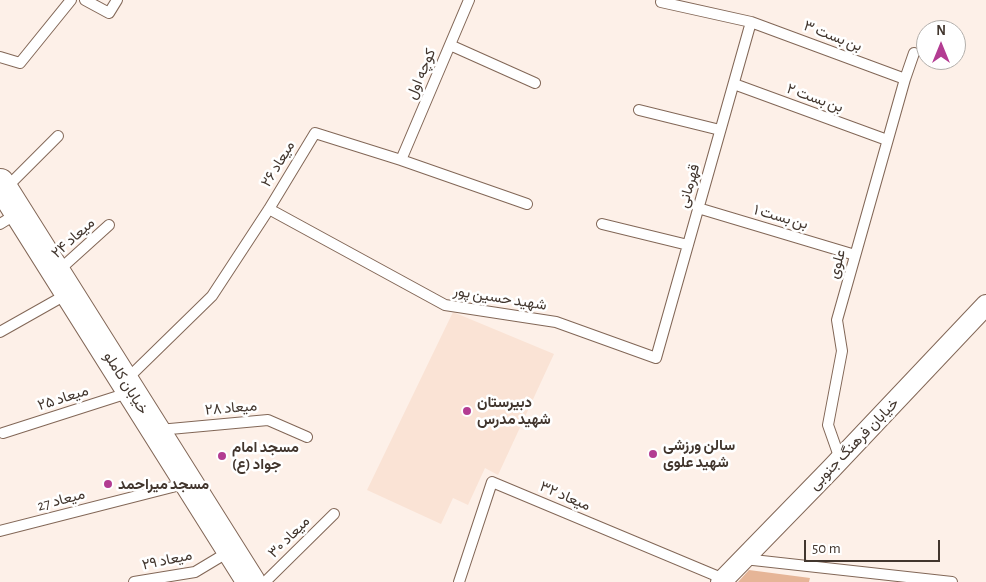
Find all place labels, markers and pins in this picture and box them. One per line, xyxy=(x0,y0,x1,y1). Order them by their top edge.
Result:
place label: دبیرستان شهید مدرس xyxy=(477,393,551,428)
marker: دبیرستان شهید مدرس xyxy=(461,405,473,417)
place label: سالن ورزشی شهید علوی xyxy=(663,436,735,471)
place label: مسجد امام جواد (ع) xyxy=(232,438,299,473)
marker: سالن ورزشی شهید علوی xyxy=(647,448,659,460)
marker: مسجد امام جواد (ع) xyxy=(216,450,228,462)
place label: مسجد میراحمد xyxy=(118,475,209,493)
marker: مسجد میراحمد xyxy=(102,478,114,490)

